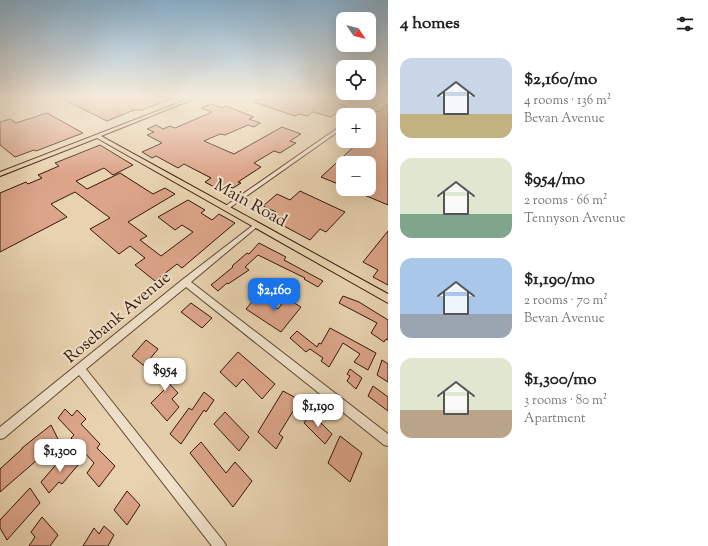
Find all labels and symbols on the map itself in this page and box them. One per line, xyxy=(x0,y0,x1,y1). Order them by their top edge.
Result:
north arrow xyxy=(336,12,376,52)
street label: Main Road xyxy=(209,174,291,234)
street label: Rosebank Avenue xyxy=(60,266,176,370)
pin: $2,160 xyxy=(241,278,307,312)
pin: $954 xyxy=(141,358,189,392)
pin: $1,190 xyxy=(285,394,351,428)
pin: $1,300 xyxy=(27,439,93,473)

